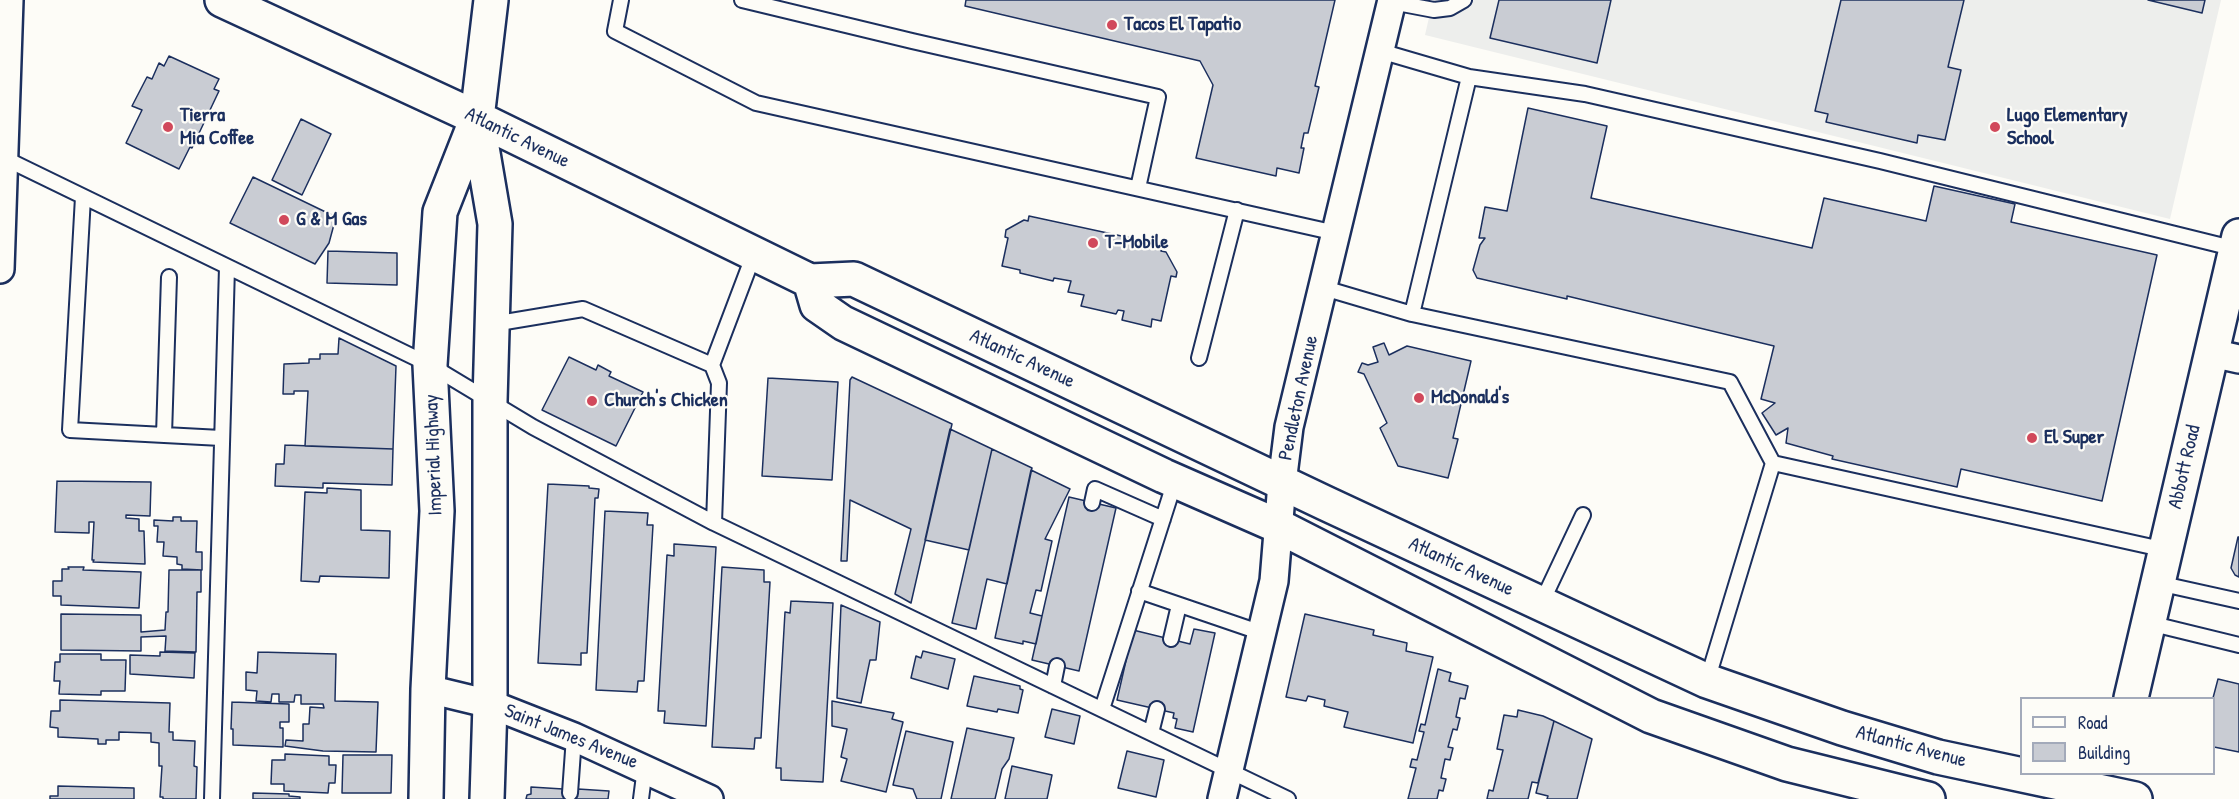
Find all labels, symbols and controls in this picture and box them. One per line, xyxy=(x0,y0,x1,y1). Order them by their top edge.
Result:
place label: Tacos El Tapatio xyxy=(1124,13,1241,37)
marker: Tacos El Tapatio xyxy=(1105,18,1119,32)
street label: Atlantic Avenue xyxy=(461,102,573,174)
place label: Tierra Mia Coffee xyxy=(180,104,254,151)
place label: Lugo Elementary School xyxy=(2007,104,2128,151)
marker: Tierra Mia Coffee xyxy=(161,120,175,134)
marker: Lugo Elementary School xyxy=(1988,120,2002,134)
place label: G & M Gas xyxy=(296,208,367,232)
marker: G & M Gas xyxy=(277,213,291,227)
place label: T-Mobile xyxy=(1105,231,1168,255)
marker: T-Mobile xyxy=(1086,236,1100,250)
street label: Atlantic Avenue xyxy=(966,324,1078,394)
street label: Pendleton Avenue xyxy=(1274,333,1324,463)
place label: McDonald's xyxy=(1431,386,1509,410)
place label: Church's Chicken xyxy=(604,389,728,413)
marker: McDonald's xyxy=(1412,391,1426,405)
street label: Imperial Highway xyxy=(420,394,448,516)
marker: Church's Chicken xyxy=(585,394,599,408)
street label: Abbott Road xyxy=(2164,423,2206,511)
place label: El Super xyxy=(2044,426,2104,450)
marker: El Super xyxy=(2025,431,2039,445)
street label: Atlantic Avenue xyxy=(1405,532,1517,602)
legend xyxy=(2020,697,2215,775)
street label: Saint James Avenue xyxy=(501,699,641,775)
text: Road xyxy=(2078,710,2108,735)
street label: Atlantic Avenue xyxy=(1853,721,1969,773)
text: Building xyxy=(2078,740,2130,765)

